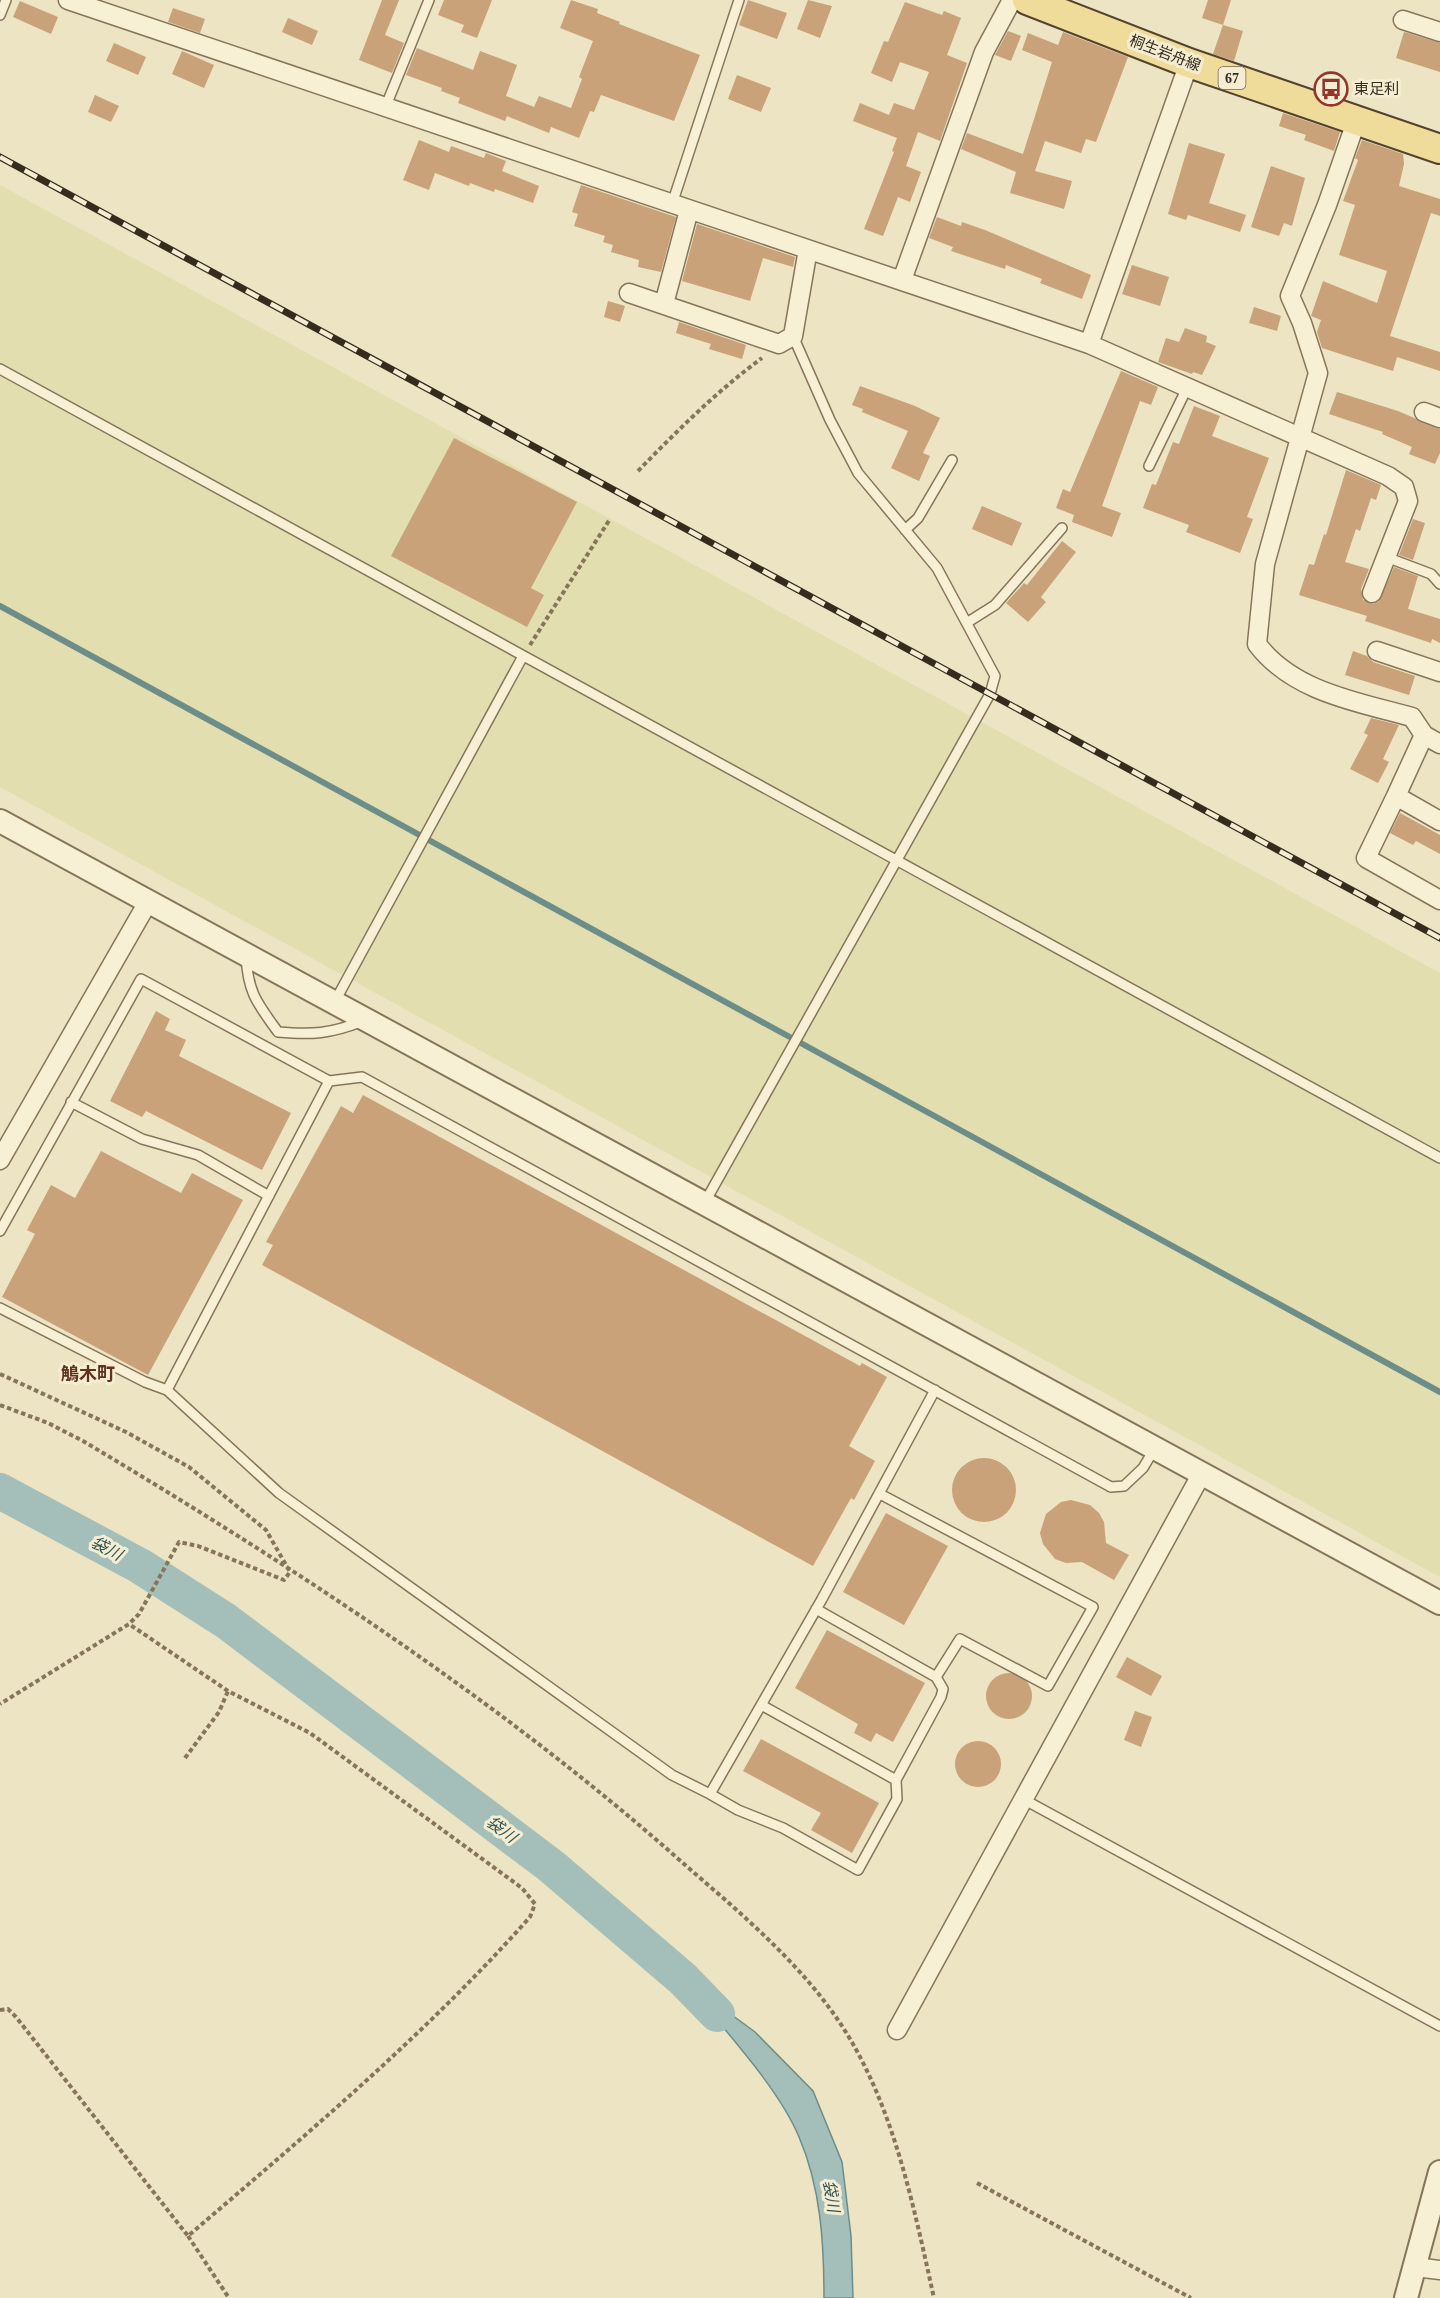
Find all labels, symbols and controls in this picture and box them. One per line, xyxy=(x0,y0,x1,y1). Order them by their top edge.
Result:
street label: 桐生岩舟線 xyxy=(1127,32,1203,74)
road number: 67 xyxy=(1218,67,1246,89)
bus stop icon: 東足利 xyxy=(1313,71,1349,107)
place label: 東足利 xyxy=(1354,81,1399,97)
district label: 鵤木町 xyxy=(61,1364,115,1384)
water label: 袋川 xyxy=(89,1533,127,1564)
water label: 袋川 xyxy=(484,1813,521,1847)
water label: 袋川 xyxy=(821,2179,843,2215)

